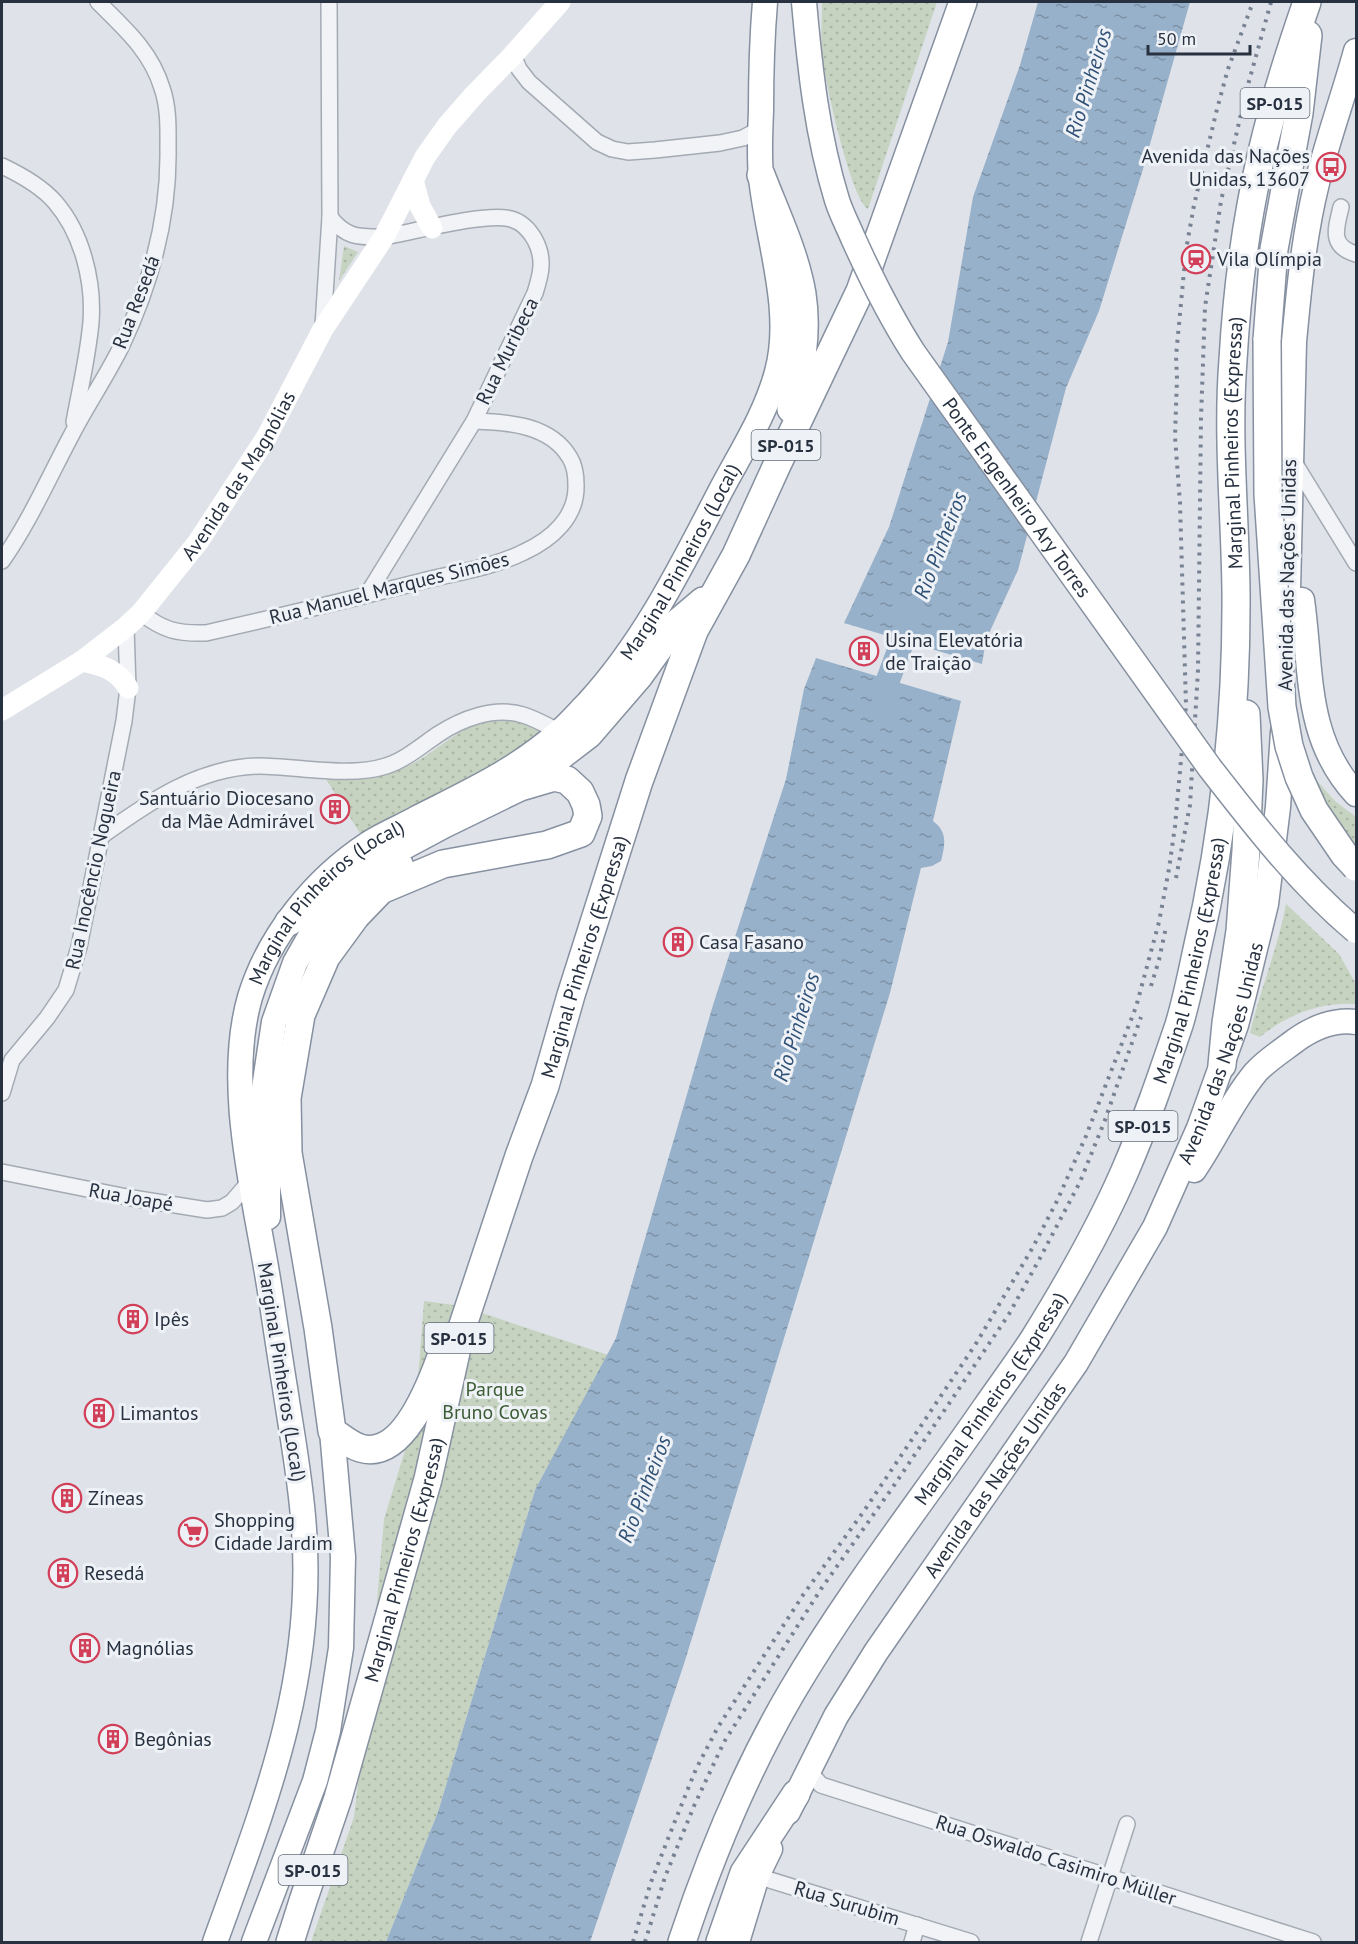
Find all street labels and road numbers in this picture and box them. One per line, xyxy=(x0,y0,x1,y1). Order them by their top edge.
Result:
road number: SP-015 xyxy=(1240,88,1310,118)
street label: Rua Resedá xyxy=(106,252,166,352)
street label: Rua Muribeca xyxy=(470,293,544,409)
street label: Marginal Pinheiros (Expressa) xyxy=(1218,315,1249,570)
street label: Avenida das Magnólias xyxy=(176,386,301,565)
street label: Ponte Engenheiro Ary Torres xyxy=(937,392,1097,603)
road number: SP-015 xyxy=(752,430,820,460)
street label: Marginal Pinheiros (Local) xyxy=(614,459,746,665)
street label: Avenida das Nações Unidas xyxy=(1272,459,1302,691)
street label: Rua Manuel Marques Simões xyxy=(266,546,512,630)
street label: Rua Inocêncio Nogueira xyxy=(59,768,127,972)
street label: Marginal Pinheiros (Local) xyxy=(242,814,408,988)
street label: Marginal Pinheiros (Expressa) xyxy=(535,832,634,1081)
street label: Marginal Pinheiros (Expressa) xyxy=(1147,835,1231,1087)
street label: Avenida das Nações Unidas xyxy=(1172,939,1269,1168)
road number: SP-015 xyxy=(1108,1111,1178,1141)
street label: Rua Joapé xyxy=(87,1177,175,1217)
street label: Marginal Pinheiros (Local) xyxy=(252,1260,312,1484)
street label: Marginal Pinheiros (Expressa) xyxy=(908,1287,1072,1510)
road number: SP-015 xyxy=(424,1323,494,1353)
street label: Avenida das Nações Unidas xyxy=(918,1377,1072,1583)
street label: Marginal Pinheiros (Expressa) xyxy=(358,1435,450,1685)
street label: Rua Oswaldo Casimiro Müller xyxy=(932,1809,1180,1911)
road number: SP-015 xyxy=(278,1855,348,1885)
street label: Rua Surubim xyxy=(791,1875,903,1931)

